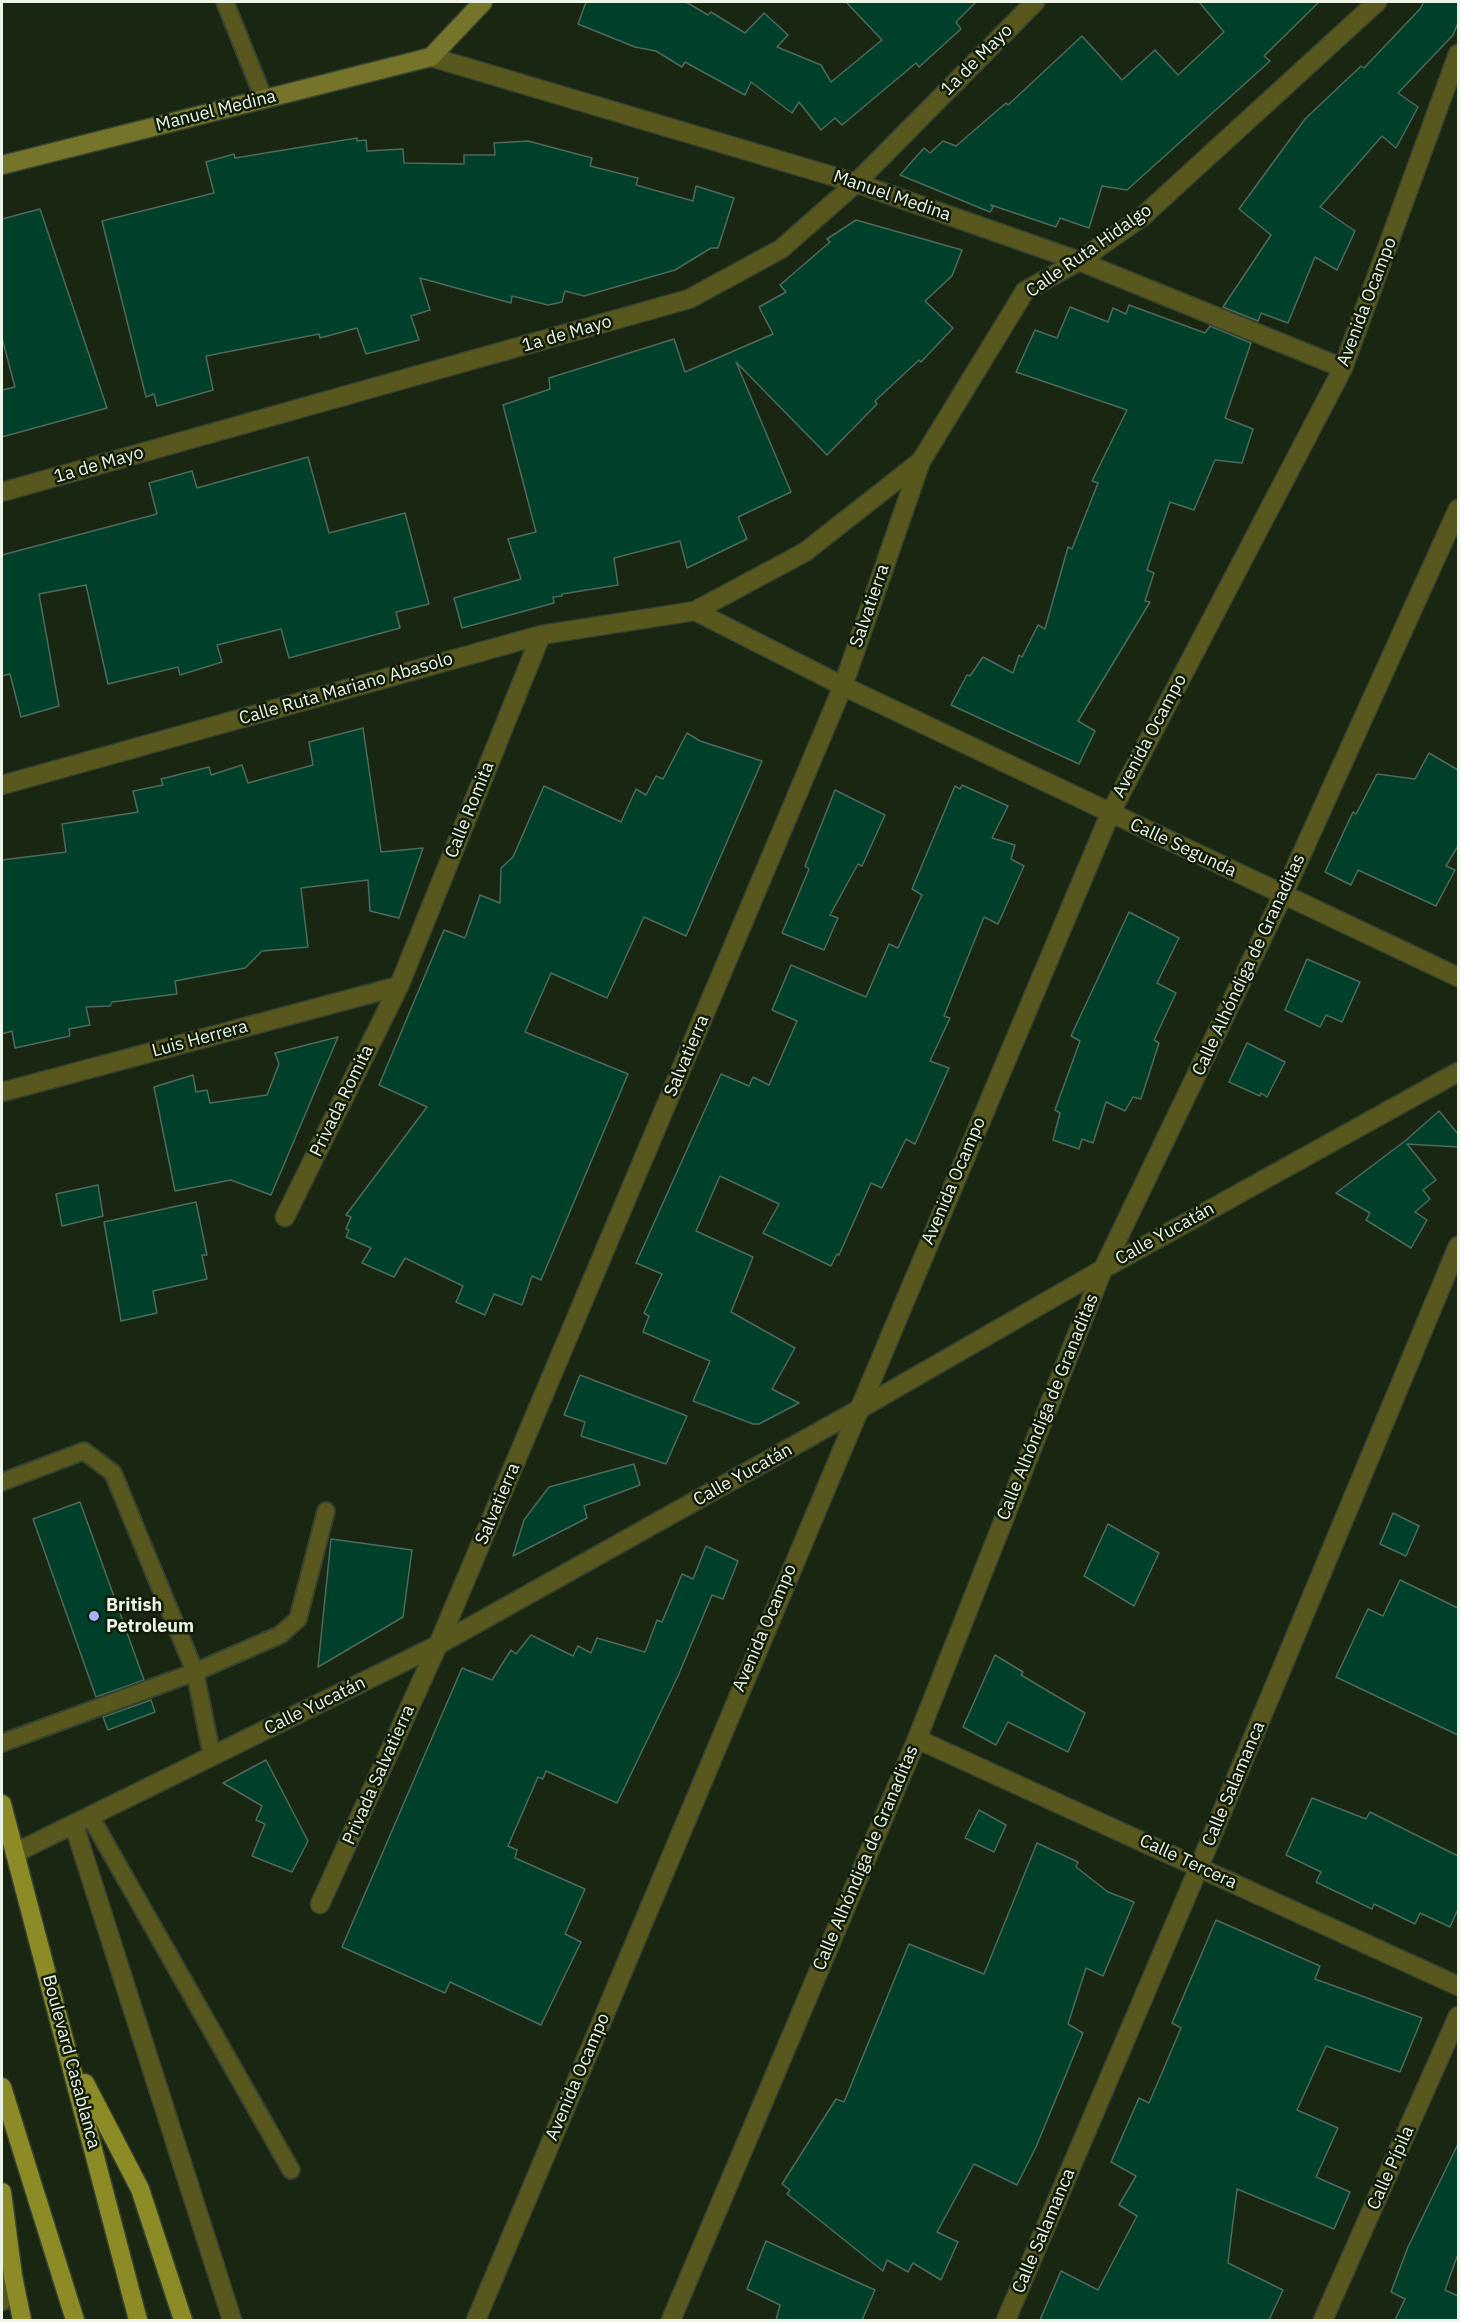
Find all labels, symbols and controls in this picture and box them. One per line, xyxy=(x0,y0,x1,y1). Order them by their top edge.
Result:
street label: 1a de Mayo xyxy=(937,20,1017,100)
street label: Manuel Medina xyxy=(154,86,278,136)
street label: Manuel Medina xyxy=(830,166,954,226)
street label: Calle Ruta Hidalgo xyxy=(1022,200,1156,302)
street label: Avenida Ocampo xyxy=(1332,234,1402,370)
street label: 1a de Mayo xyxy=(520,311,614,357)
street label: 1a de Mayo xyxy=(52,442,146,488)
street label: Salvatierra xyxy=(846,562,894,650)
street label: Calle Ruta Mariano Abasolo xyxy=(237,648,455,730)
street label: Avenida Ocampo xyxy=(1108,671,1192,801)
street label: Calle Romita xyxy=(441,759,499,861)
street label: Calle Segunda xyxy=(1126,814,1240,882)
street label: Calle Alhóndiga de Granaditas xyxy=(1188,851,1310,1079)
street label: Salvatierra xyxy=(660,1012,714,1100)
street label: Luis Herrera xyxy=(150,1016,250,1062)
street label: Privada Romita xyxy=(306,1041,378,1161)
street label: Avenida Ocampo xyxy=(917,1114,991,1248)
street label: Calle Yucatán xyxy=(1112,1198,1218,1270)
street label: Calle Alhóndiga de Granaditas xyxy=(993,1291,1103,1523)
street label: Calle Yucatán xyxy=(690,1439,796,1511)
street label: Salvatierra xyxy=(471,1460,525,1548)
street label: Avenida Ocampo xyxy=(728,1561,802,1695)
place label: British Petroleum xyxy=(106,1595,194,1638)
marker: British Petroleum xyxy=(87,1609,101,1623)
street label: Calle Yucatán xyxy=(261,1672,369,1740)
street label: Privada Salvatierra xyxy=(338,1702,420,1848)
street label: Calle Salamanca xyxy=(1198,1718,1270,1850)
street label: Calle Alhóndiga de Granaditas xyxy=(809,1742,923,1974)
street label: Calle Tercera xyxy=(1136,1830,1240,1894)
street label: Boulevard Casablanca xyxy=(37,1973,105,2151)
street label: Avenida Ocampo xyxy=(541,2010,615,2144)
street label: Calle Pípila xyxy=(1363,2123,1419,2213)
street label: Calle Salamanca xyxy=(1008,2165,1080,2297)

